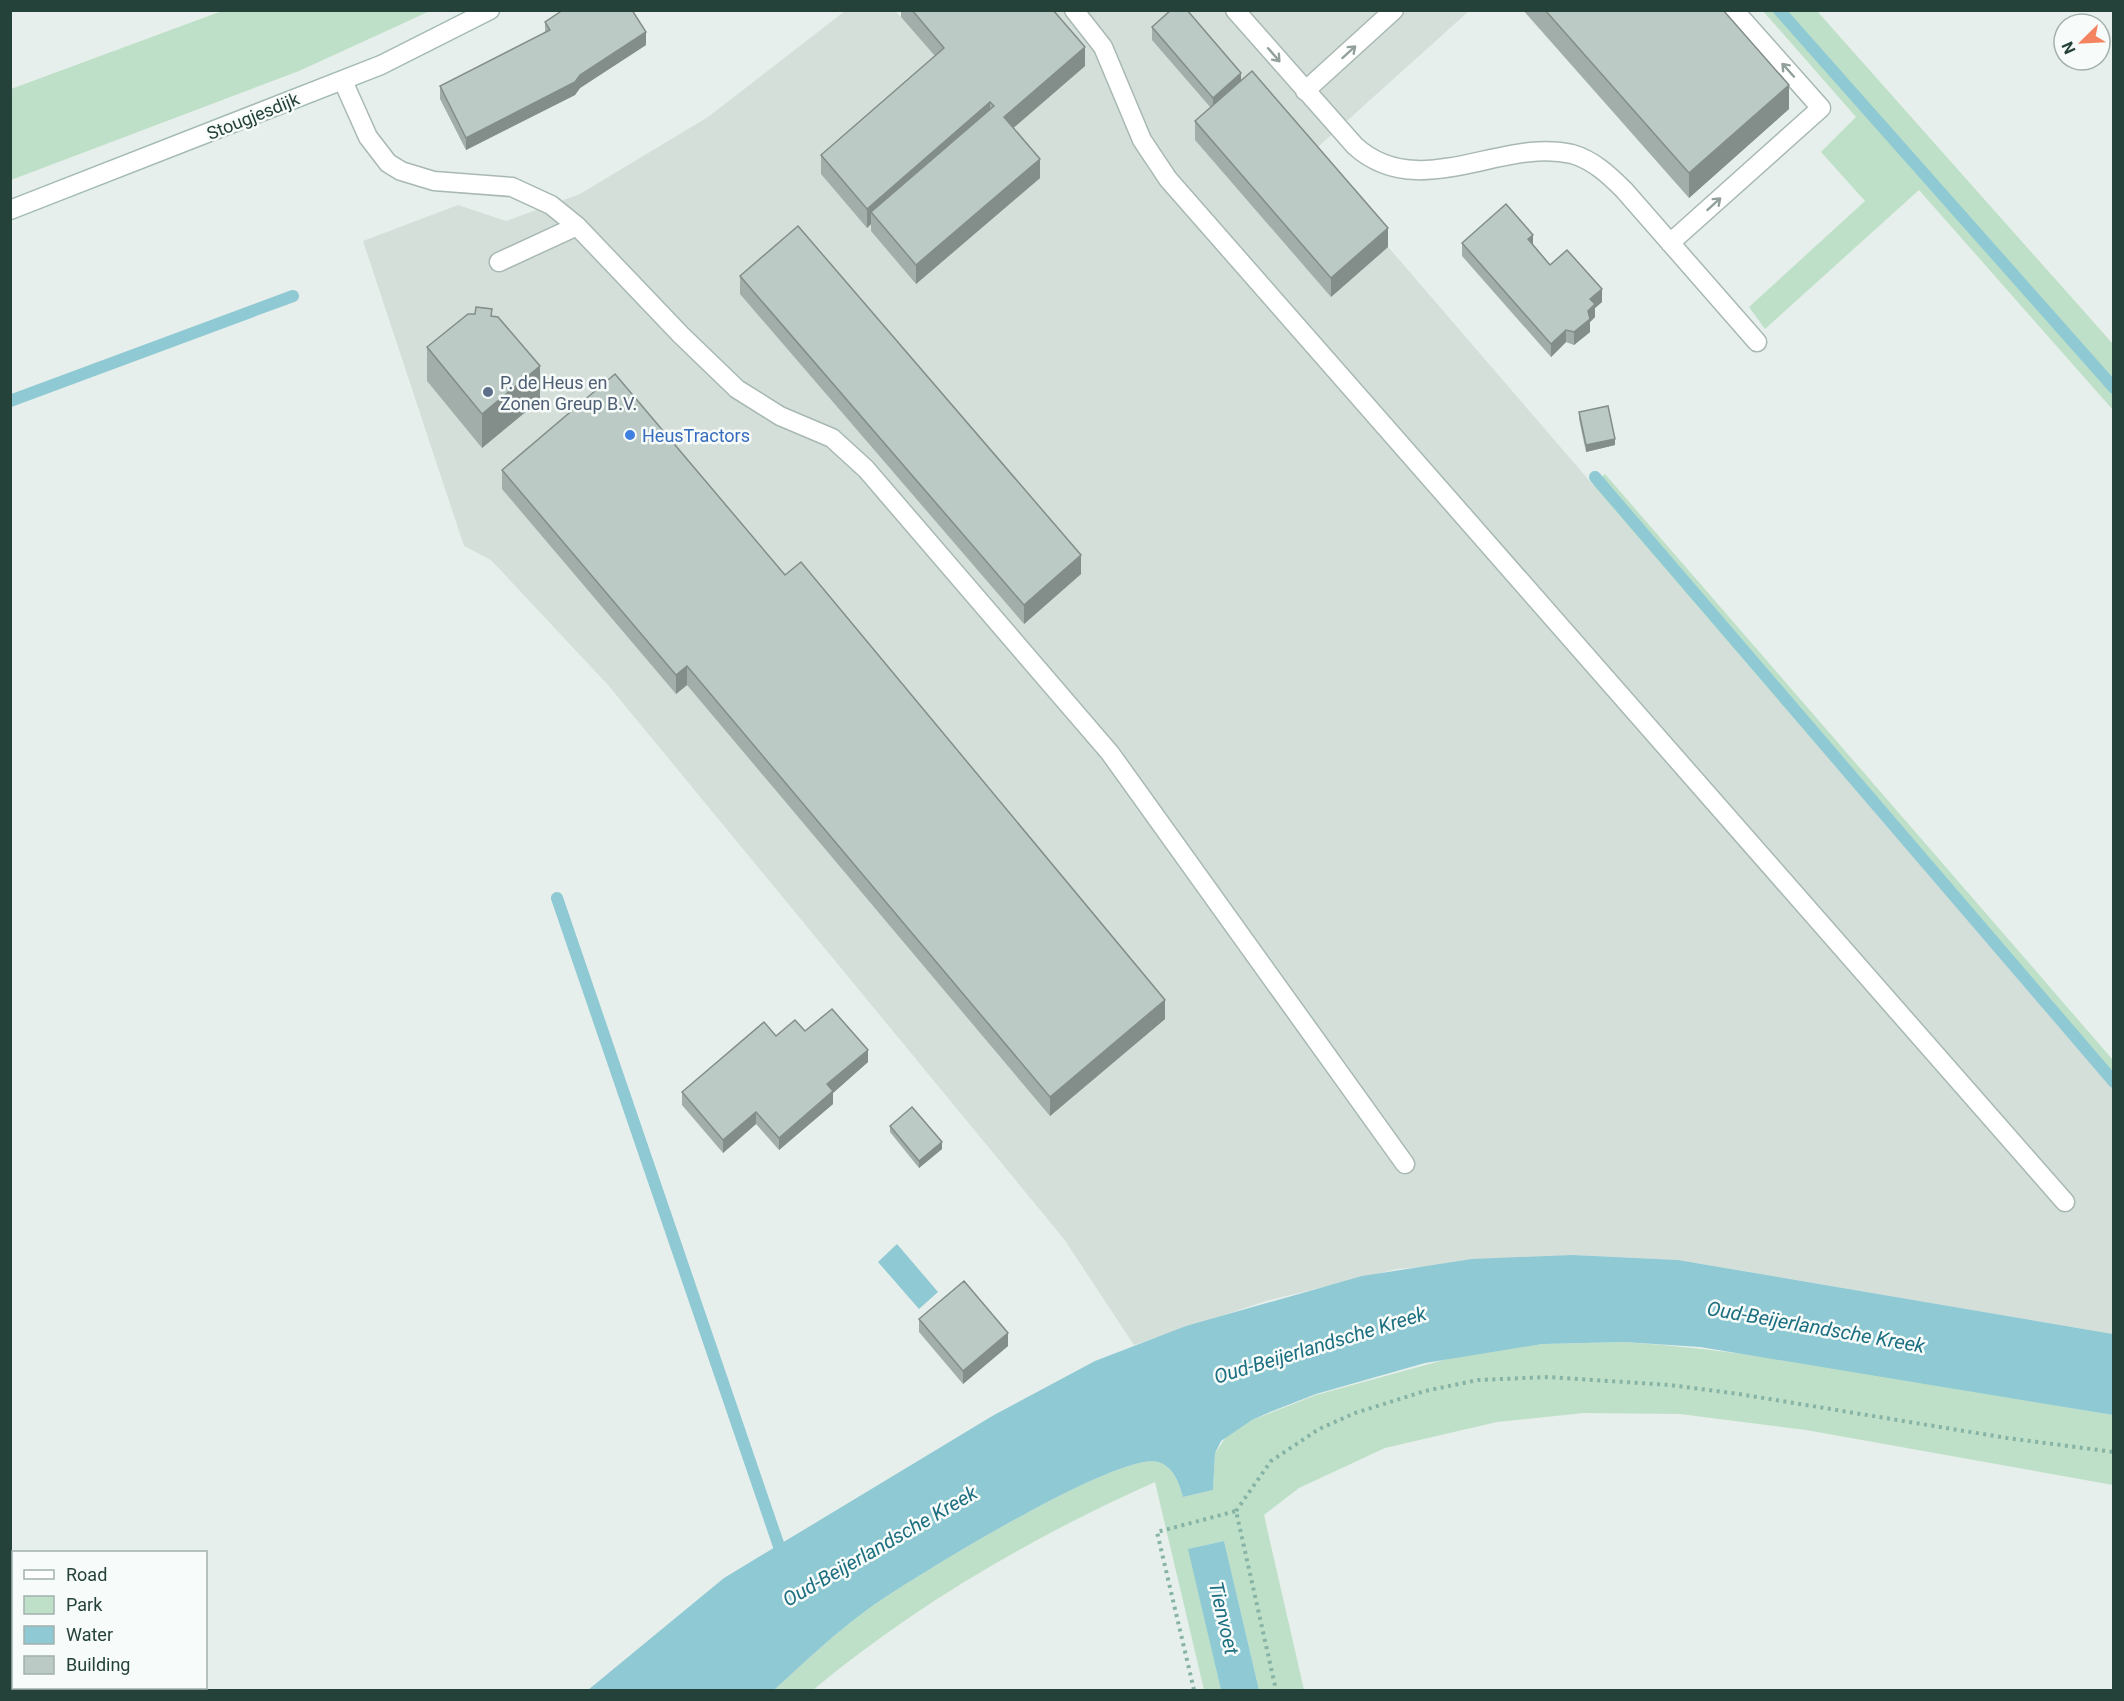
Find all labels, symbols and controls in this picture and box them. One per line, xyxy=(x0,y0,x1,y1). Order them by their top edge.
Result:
north arrow xyxy=(2052,12,2112,72)
text: N xyxy=(2058,39,2080,57)
one-way arrow xyxy=(1341,45,1356,59)
one-way arrow xyxy=(1267,47,1280,63)
one-way arrow xyxy=(1781,63,1795,78)
street label: Stougjesdijk xyxy=(204,88,303,144)
one-way arrow xyxy=(1706,197,1721,211)
place label: P. de Heus en Zonen Greup B.V. xyxy=(500,372,637,414)
marker: P. de Heus en Zonen Greup B.V. xyxy=(481,385,495,399)
place label: HeusTractors xyxy=(642,425,750,446)
marker: HeusTractors xyxy=(623,428,637,442)
water label: Oud-Beijerlandsche Kreek xyxy=(1705,1296,1928,1358)
water label: Oud-Beijerlandsche Kreek xyxy=(1211,1301,1430,1389)
water label: Oud-Beijerlandsche Kreek xyxy=(778,1480,983,1612)
legend xyxy=(12,1551,207,1689)
text: Road xyxy=(66,1564,107,1585)
water label: Tienvoet xyxy=(1204,1579,1244,1657)
text: Park xyxy=(66,1594,103,1615)
text: Water xyxy=(66,1624,113,1645)
text: Building xyxy=(66,1654,130,1675)

